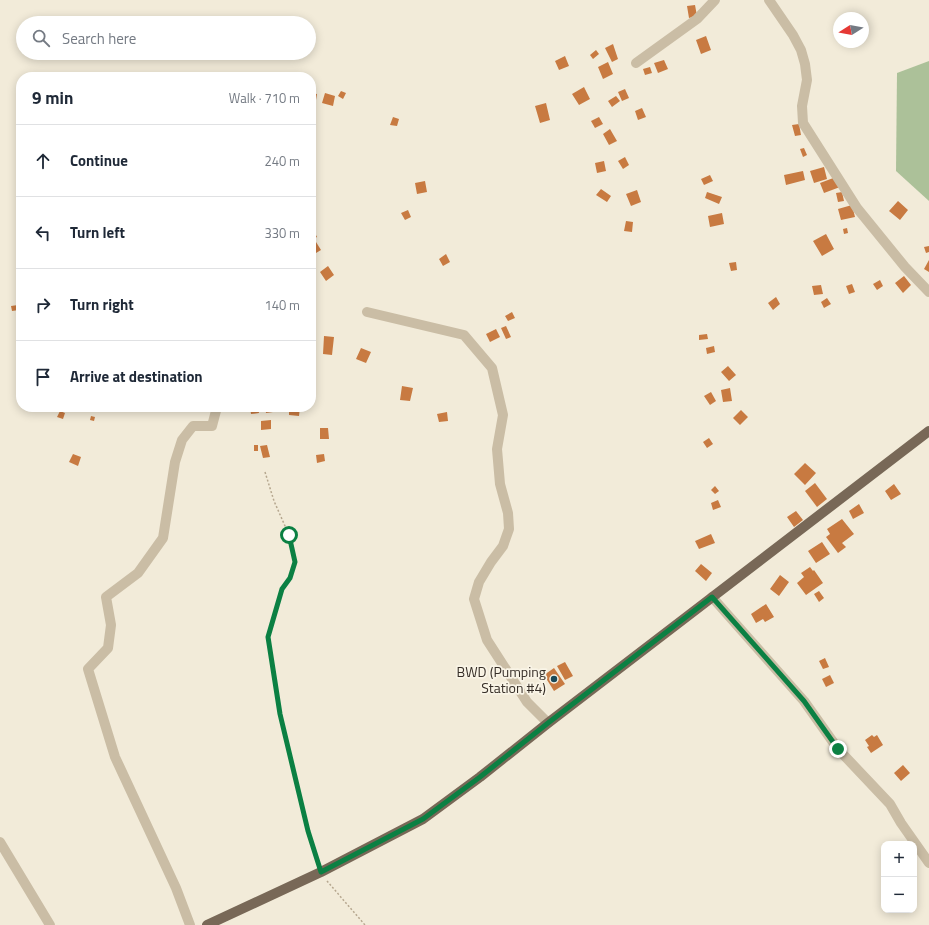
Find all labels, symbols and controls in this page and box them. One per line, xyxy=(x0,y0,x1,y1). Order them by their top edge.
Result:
north arrow xyxy=(833,12,869,48)
search box xyxy=(16,16,316,60)
icon: search xyxy=(30,27,52,49)
text: Search here xyxy=(62,27,136,50)
text: 9 min xyxy=(32,85,73,111)
text: Walk · 710 m xyxy=(229,88,300,108)
text: Continue xyxy=(70,149,128,172)
icon: ahead xyxy=(32,150,54,172)
text: 240 m xyxy=(264,151,300,171)
text: Turn left xyxy=(70,221,125,244)
icon: left xyxy=(32,222,54,244)
text: 330 m xyxy=(264,223,300,243)
text: Turn right xyxy=(70,293,134,316)
icon: right xyxy=(32,294,54,316)
text: 140 m xyxy=(264,295,300,315)
text: Arrive at destination xyxy=(70,365,203,388)
icon: arrive xyxy=(32,366,54,388)
route start xyxy=(280,526,298,544)
place label: BWD (Pumping Station #4) xyxy=(457,661,546,698)
marker: BWD (Pumping Station #4) xyxy=(549,674,559,684)
route end xyxy=(829,740,847,758)
map controls xyxy=(881,841,917,913)
button: + xyxy=(881,841,917,877)
button: − xyxy=(881,877,917,913)

